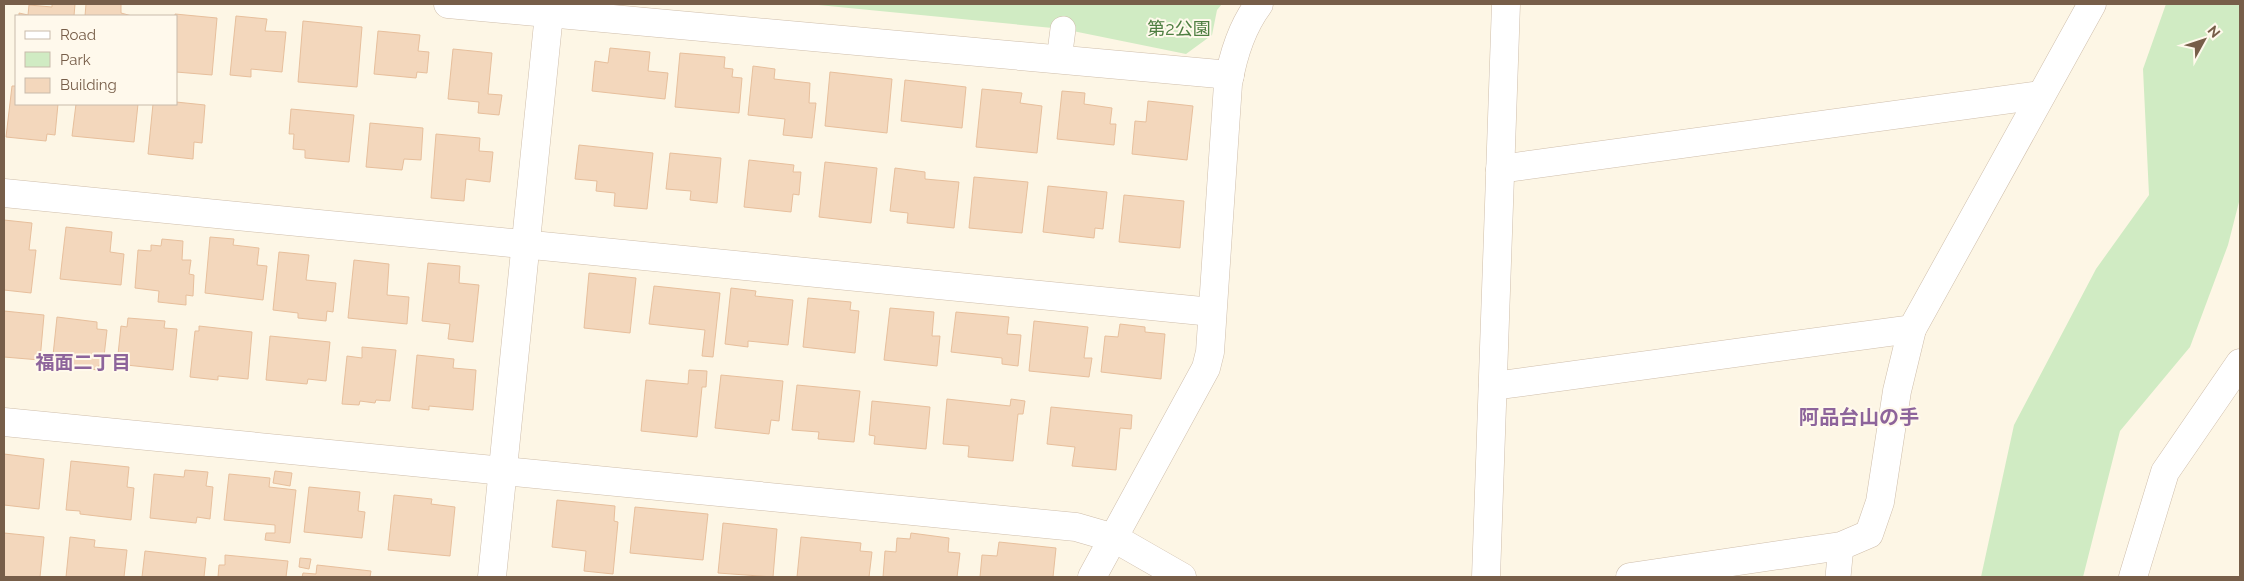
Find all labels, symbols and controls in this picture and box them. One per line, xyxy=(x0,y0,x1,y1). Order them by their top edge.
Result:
legend xyxy=(15,15,178,105)
north arrow xyxy=(2179,15,2229,65)
park label: 第2公園 xyxy=(1147,18,1211,39)
text: N xyxy=(2204,22,2224,41)
text: Road xyxy=(60,26,96,44)
text: Park xyxy=(60,51,91,69)
text: Building xyxy=(60,76,117,94)
district label: 福面二丁目 xyxy=(35,351,131,373)
district label: 阿品台山の手 xyxy=(1799,405,1919,429)

